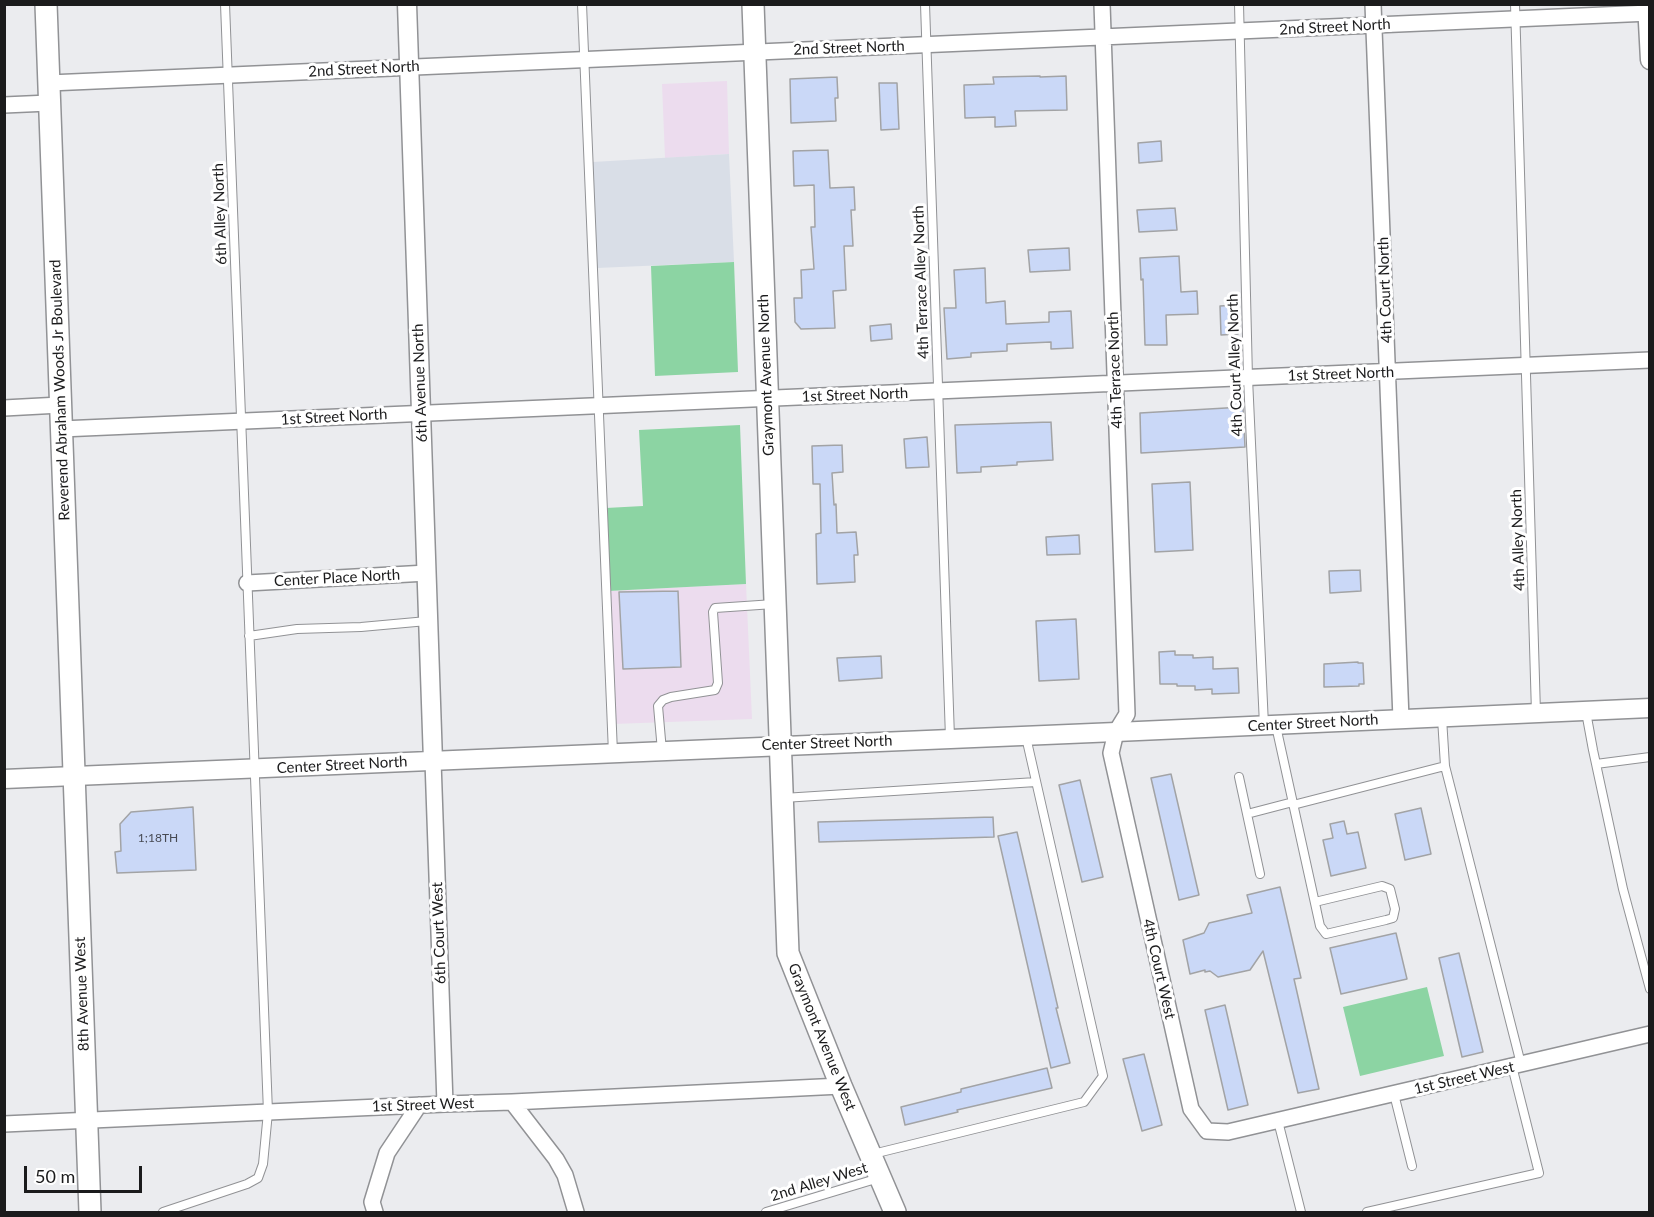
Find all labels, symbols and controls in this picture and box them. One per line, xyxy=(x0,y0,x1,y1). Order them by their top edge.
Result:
street label: 2nd Street North xyxy=(1279,15,1391,39)
street label: 2nd Street North xyxy=(793,37,905,59)
street label: 2nd Street North xyxy=(308,57,420,81)
street label: 6th Alley North xyxy=(209,163,231,265)
street label: 4th Terrace Alley North xyxy=(909,205,933,359)
street label: 4th Court North xyxy=(1374,236,1396,344)
street label: Reverend Abraham Woods Jr Boulevard xyxy=(46,259,74,521)
street label: 4th Court Alley North xyxy=(1224,293,1246,437)
street label: Graymont Avenue North xyxy=(754,294,778,456)
street label: 4th Terrace North xyxy=(1104,311,1126,429)
street label: 6th Avenue North xyxy=(409,323,431,443)
street label: 1st Street North xyxy=(1287,363,1395,385)
street label: 1st Street North xyxy=(801,384,909,406)
street label: 1st Street North xyxy=(280,405,388,429)
street label: 4th Alley North xyxy=(1507,489,1529,591)
street label: Center Place North xyxy=(273,566,401,590)
street label: Center Street North xyxy=(1247,711,1379,735)
street label: Center Street North xyxy=(761,732,893,754)
street label: Center Street North xyxy=(276,753,408,777)
house number: 1;18TH xyxy=(138,831,178,845)
street label: 6th Court West xyxy=(428,882,450,984)
street label: 4th Court West xyxy=(1139,917,1179,1021)
street label: 8th Avenue West xyxy=(71,937,93,1051)
street label: Graymont Avenue West xyxy=(784,961,860,1113)
street label: 1st Street West xyxy=(1412,1058,1516,1098)
street label: 1st Street West xyxy=(372,1094,474,1116)
scale bar xyxy=(27,1154,146,1192)
street label: 2nd Alley West xyxy=(768,1159,870,1205)
text: 50 m xyxy=(35,1165,75,1187)

